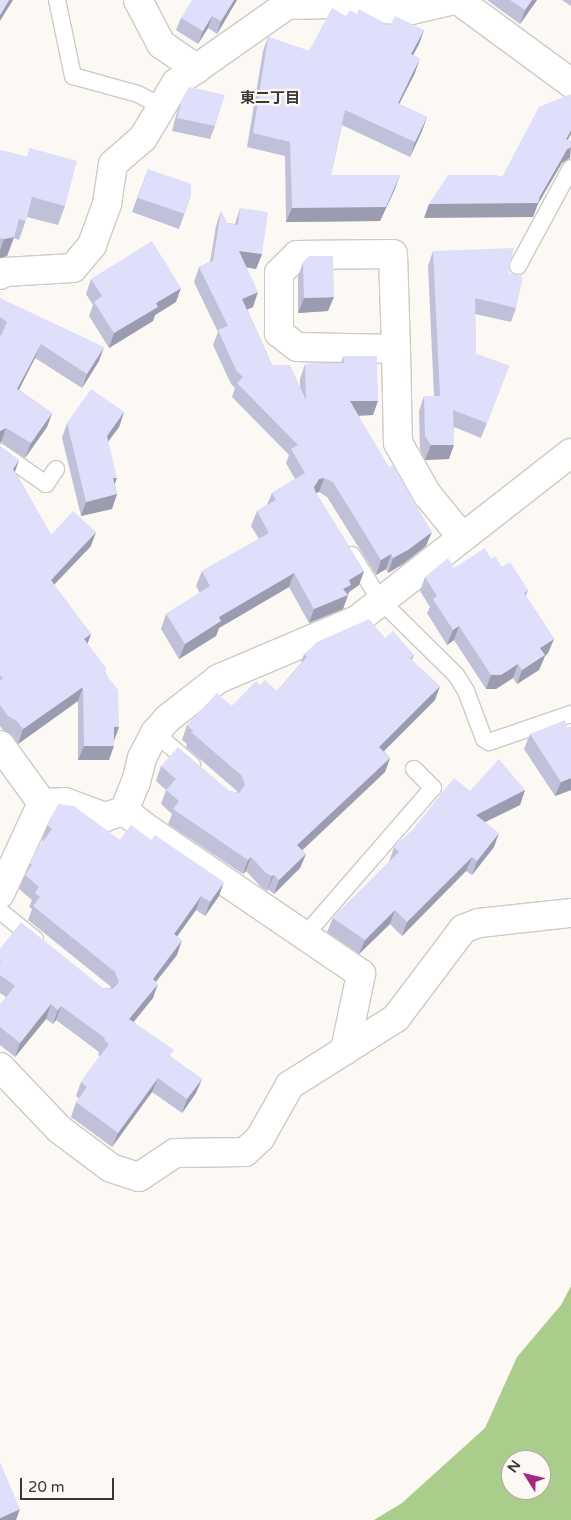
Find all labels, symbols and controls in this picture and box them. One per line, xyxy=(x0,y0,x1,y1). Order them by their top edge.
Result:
district label: 東二丁目 xyxy=(240,90,300,108)
north arrow xyxy=(501,1450,551,1500)
text: N xyxy=(504,1457,524,1476)
scale bar xyxy=(22,1468,116,1500)
text: 20 m xyxy=(28,1478,65,1496)

